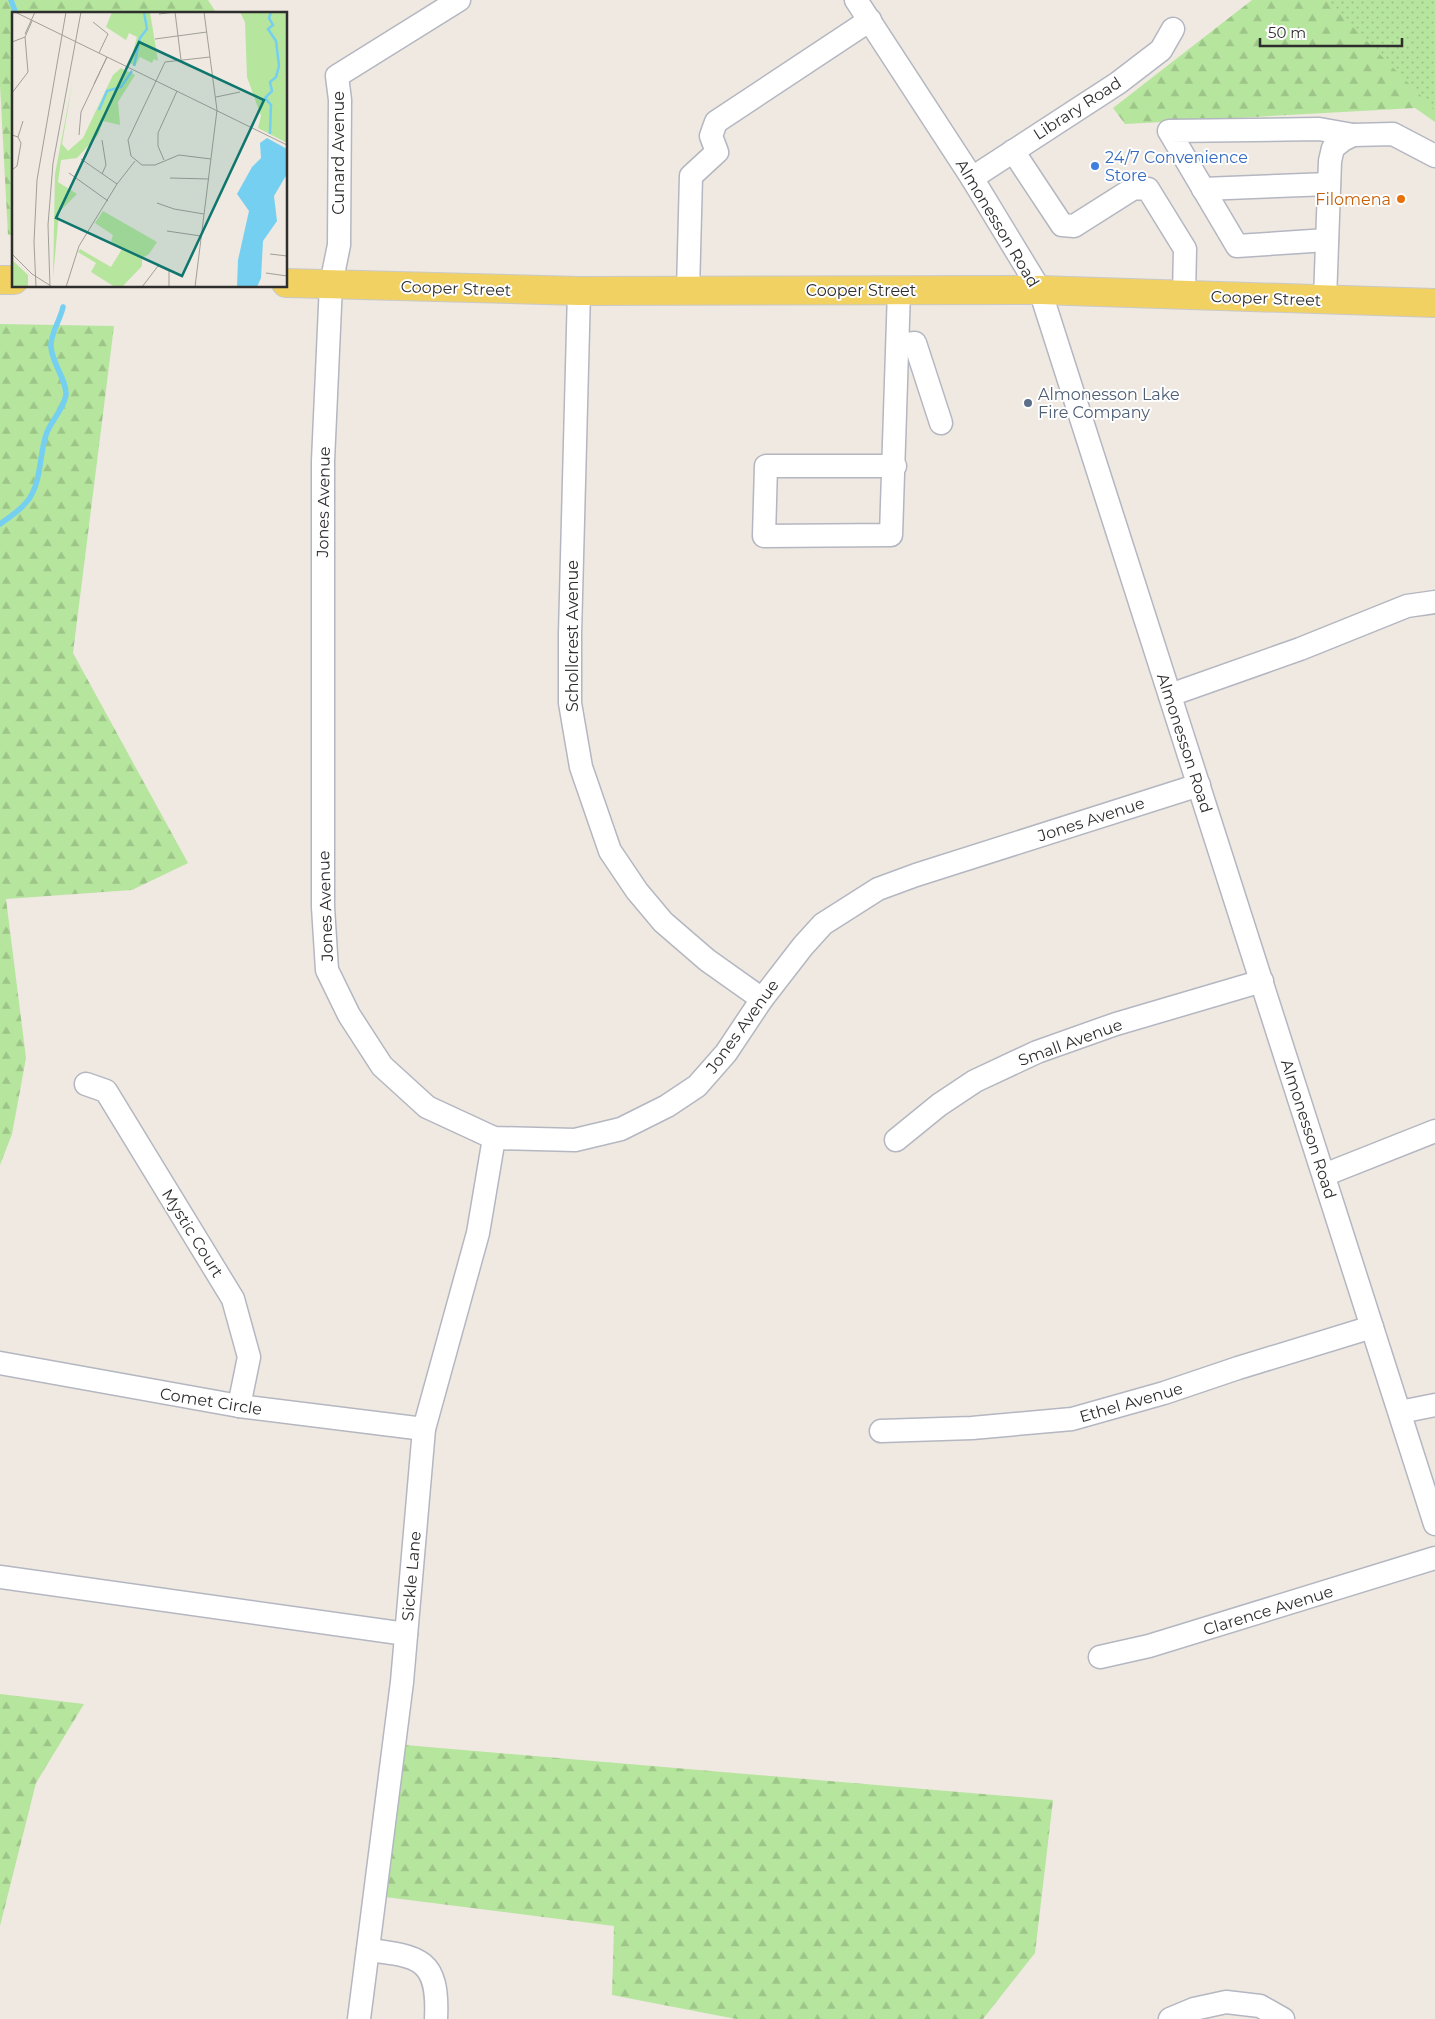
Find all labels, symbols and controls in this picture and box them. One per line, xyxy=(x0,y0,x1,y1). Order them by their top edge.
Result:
inset map xyxy=(12,12,288,288)
scale bar xyxy=(1260,15,1402,47)
text: 50 m xyxy=(1268,23,1306,42)
street label: Library Road xyxy=(1030,73,1125,144)
street label: Cunard Avenue xyxy=(329,91,348,215)
place label: 24/7 Convenience Store xyxy=(1105,148,1248,185)
street label: Almonesson Road xyxy=(952,156,1043,291)
marker: 24/7 Convenience Store xyxy=(1089,160,1101,172)
place label: Filomena xyxy=(1315,190,1391,209)
marker: Filomena xyxy=(1395,193,1407,205)
street label: Cooper Street xyxy=(400,277,512,300)
street label: Cooper Street xyxy=(806,281,917,300)
street label: Cooper Street xyxy=(1210,287,1322,310)
place label: Almonesson Lake Fire Company xyxy=(1038,385,1180,422)
marker: Almonesson Lake Fire Company xyxy=(1022,397,1034,409)
street label: Jones Avenue xyxy=(313,446,334,559)
street label: Schollcrest Avenue xyxy=(563,560,582,712)
street label: Almonesson Road xyxy=(1153,671,1216,815)
street label: Jones Avenue xyxy=(1035,793,1147,846)
street label: Jones Avenue xyxy=(314,850,337,963)
street label: Jones Avenue xyxy=(702,976,783,1078)
street label: Small Avenue xyxy=(1015,1015,1125,1070)
street label: Almonesson Road xyxy=(1277,1057,1340,1201)
street label: Mystic Court xyxy=(158,1186,228,1281)
street label: Ethel Avenue xyxy=(1077,1379,1185,1426)
street label: Comet Circle xyxy=(159,1384,263,1419)
street label: Sickle Lane xyxy=(398,1530,425,1622)
street label: Clarence Avenue xyxy=(1201,1582,1335,1639)

